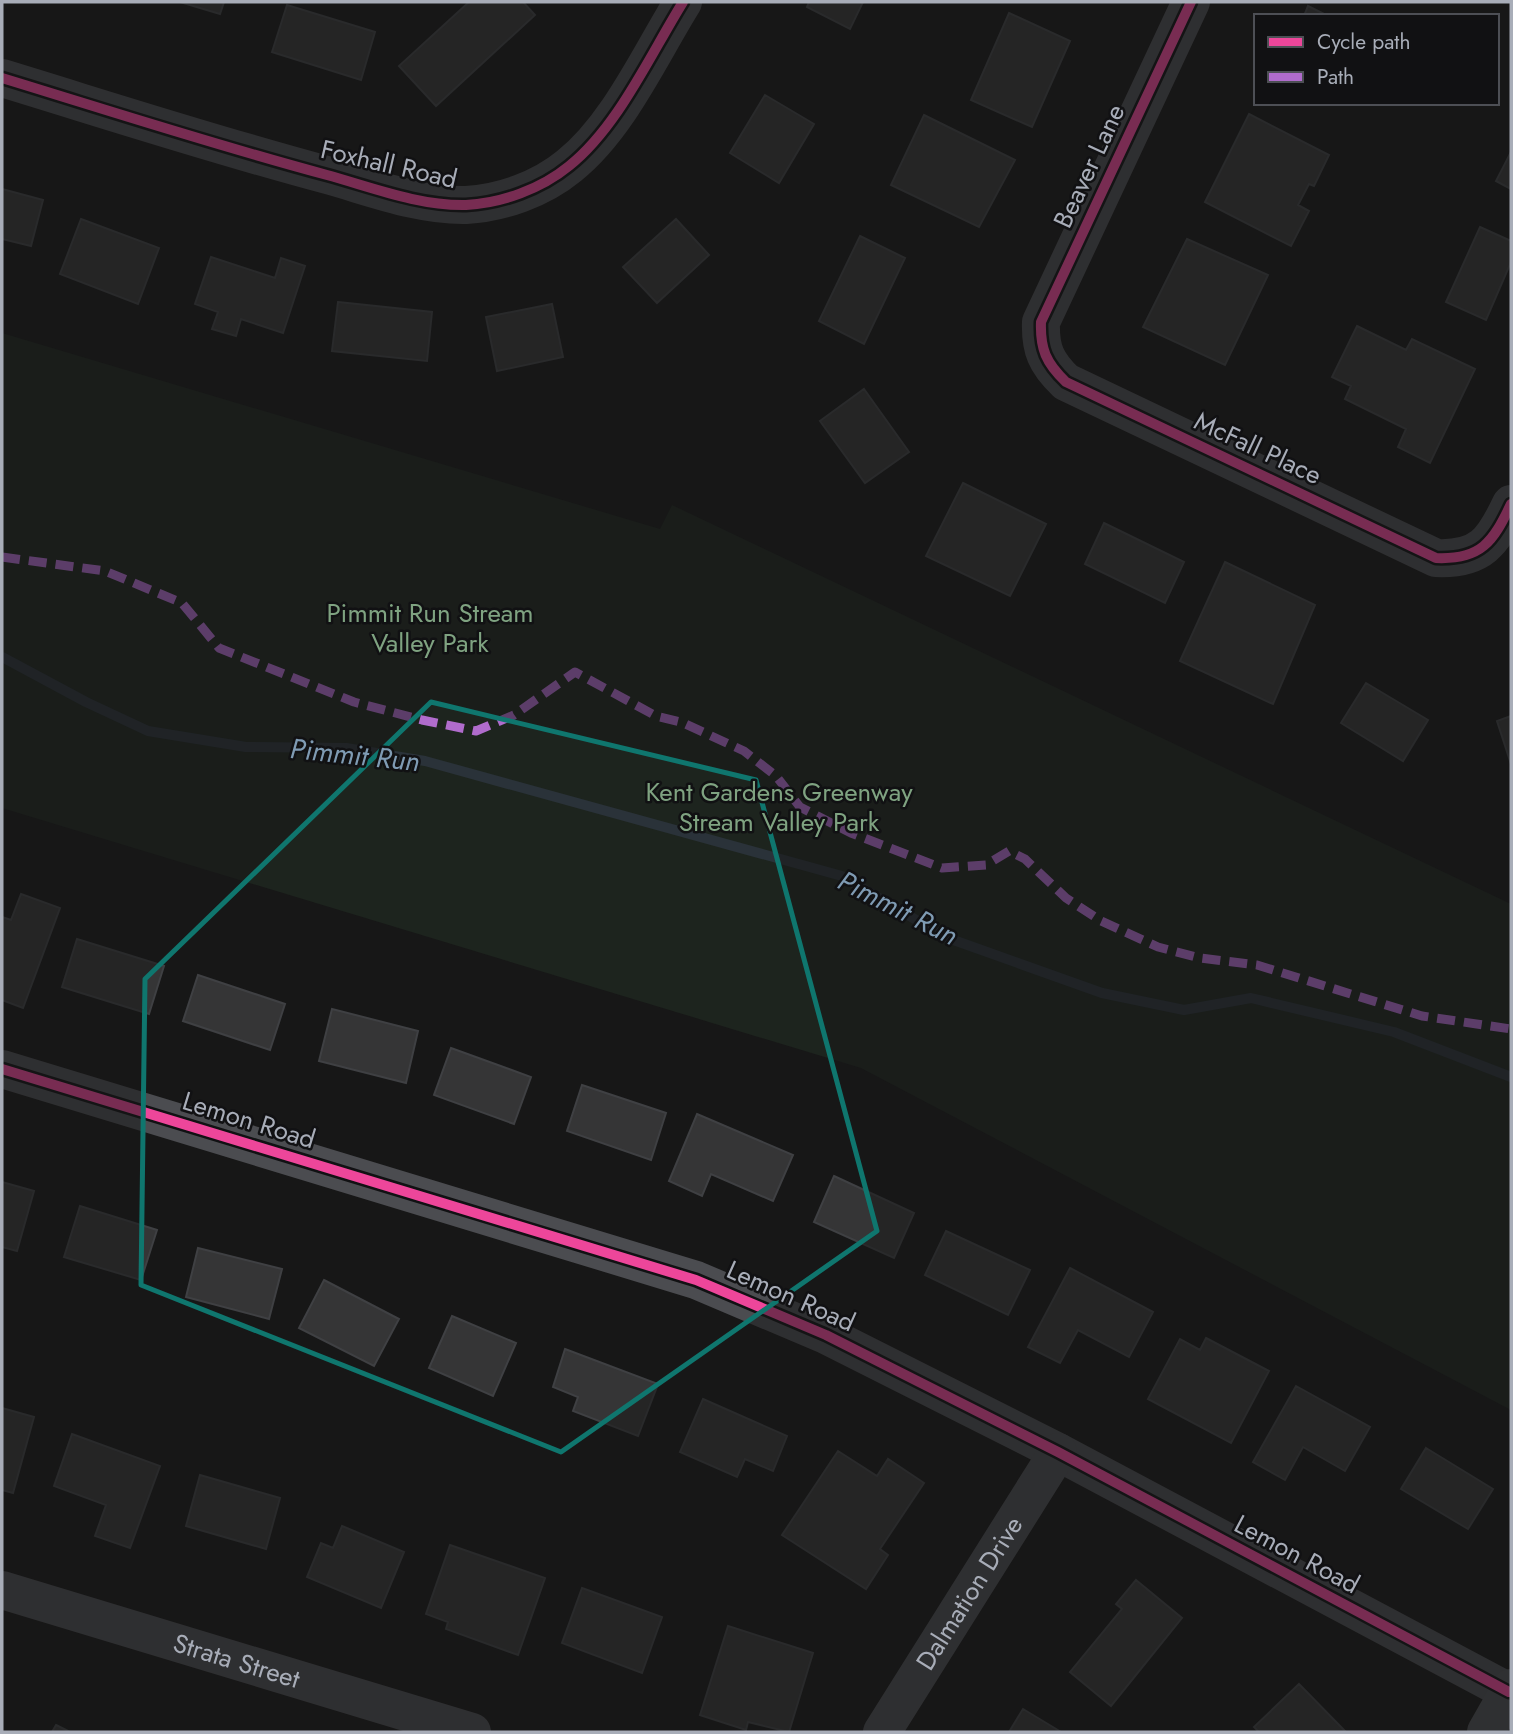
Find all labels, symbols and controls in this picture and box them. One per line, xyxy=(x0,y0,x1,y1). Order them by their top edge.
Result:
legend xyxy=(1254,14,1499,105)
text: Cycle path xyxy=(1317,27,1410,57)
text: Path xyxy=(1317,62,1354,92)
street label: Beaver Lane xyxy=(1044,98,1134,234)
street label: Foxhall Road xyxy=(317,130,461,198)
street label: McFall Place xyxy=(1188,402,1328,494)
park label: Pimmit Run Stream Valley Park xyxy=(326,594,534,662)
water label: Pimmit Run xyxy=(288,728,422,782)
park label: Kent Gardens Greenway Stream Valley Park xyxy=(645,773,913,841)
water label: Pimmit Run xyxy=(831,860,965,956)
street label: Lemon Road xyxy=(178,1082,320,1158)
street label: Lemon Road xyxy=(721,1251,861,1341)
street label: Lemon Road xyxy=(1228,1505,1366,1603)
street label: Dalmation Drive xyxy=(906,1509,1032,1678)
street label: Strata Street xyxy=(169,1624,305,1698)

